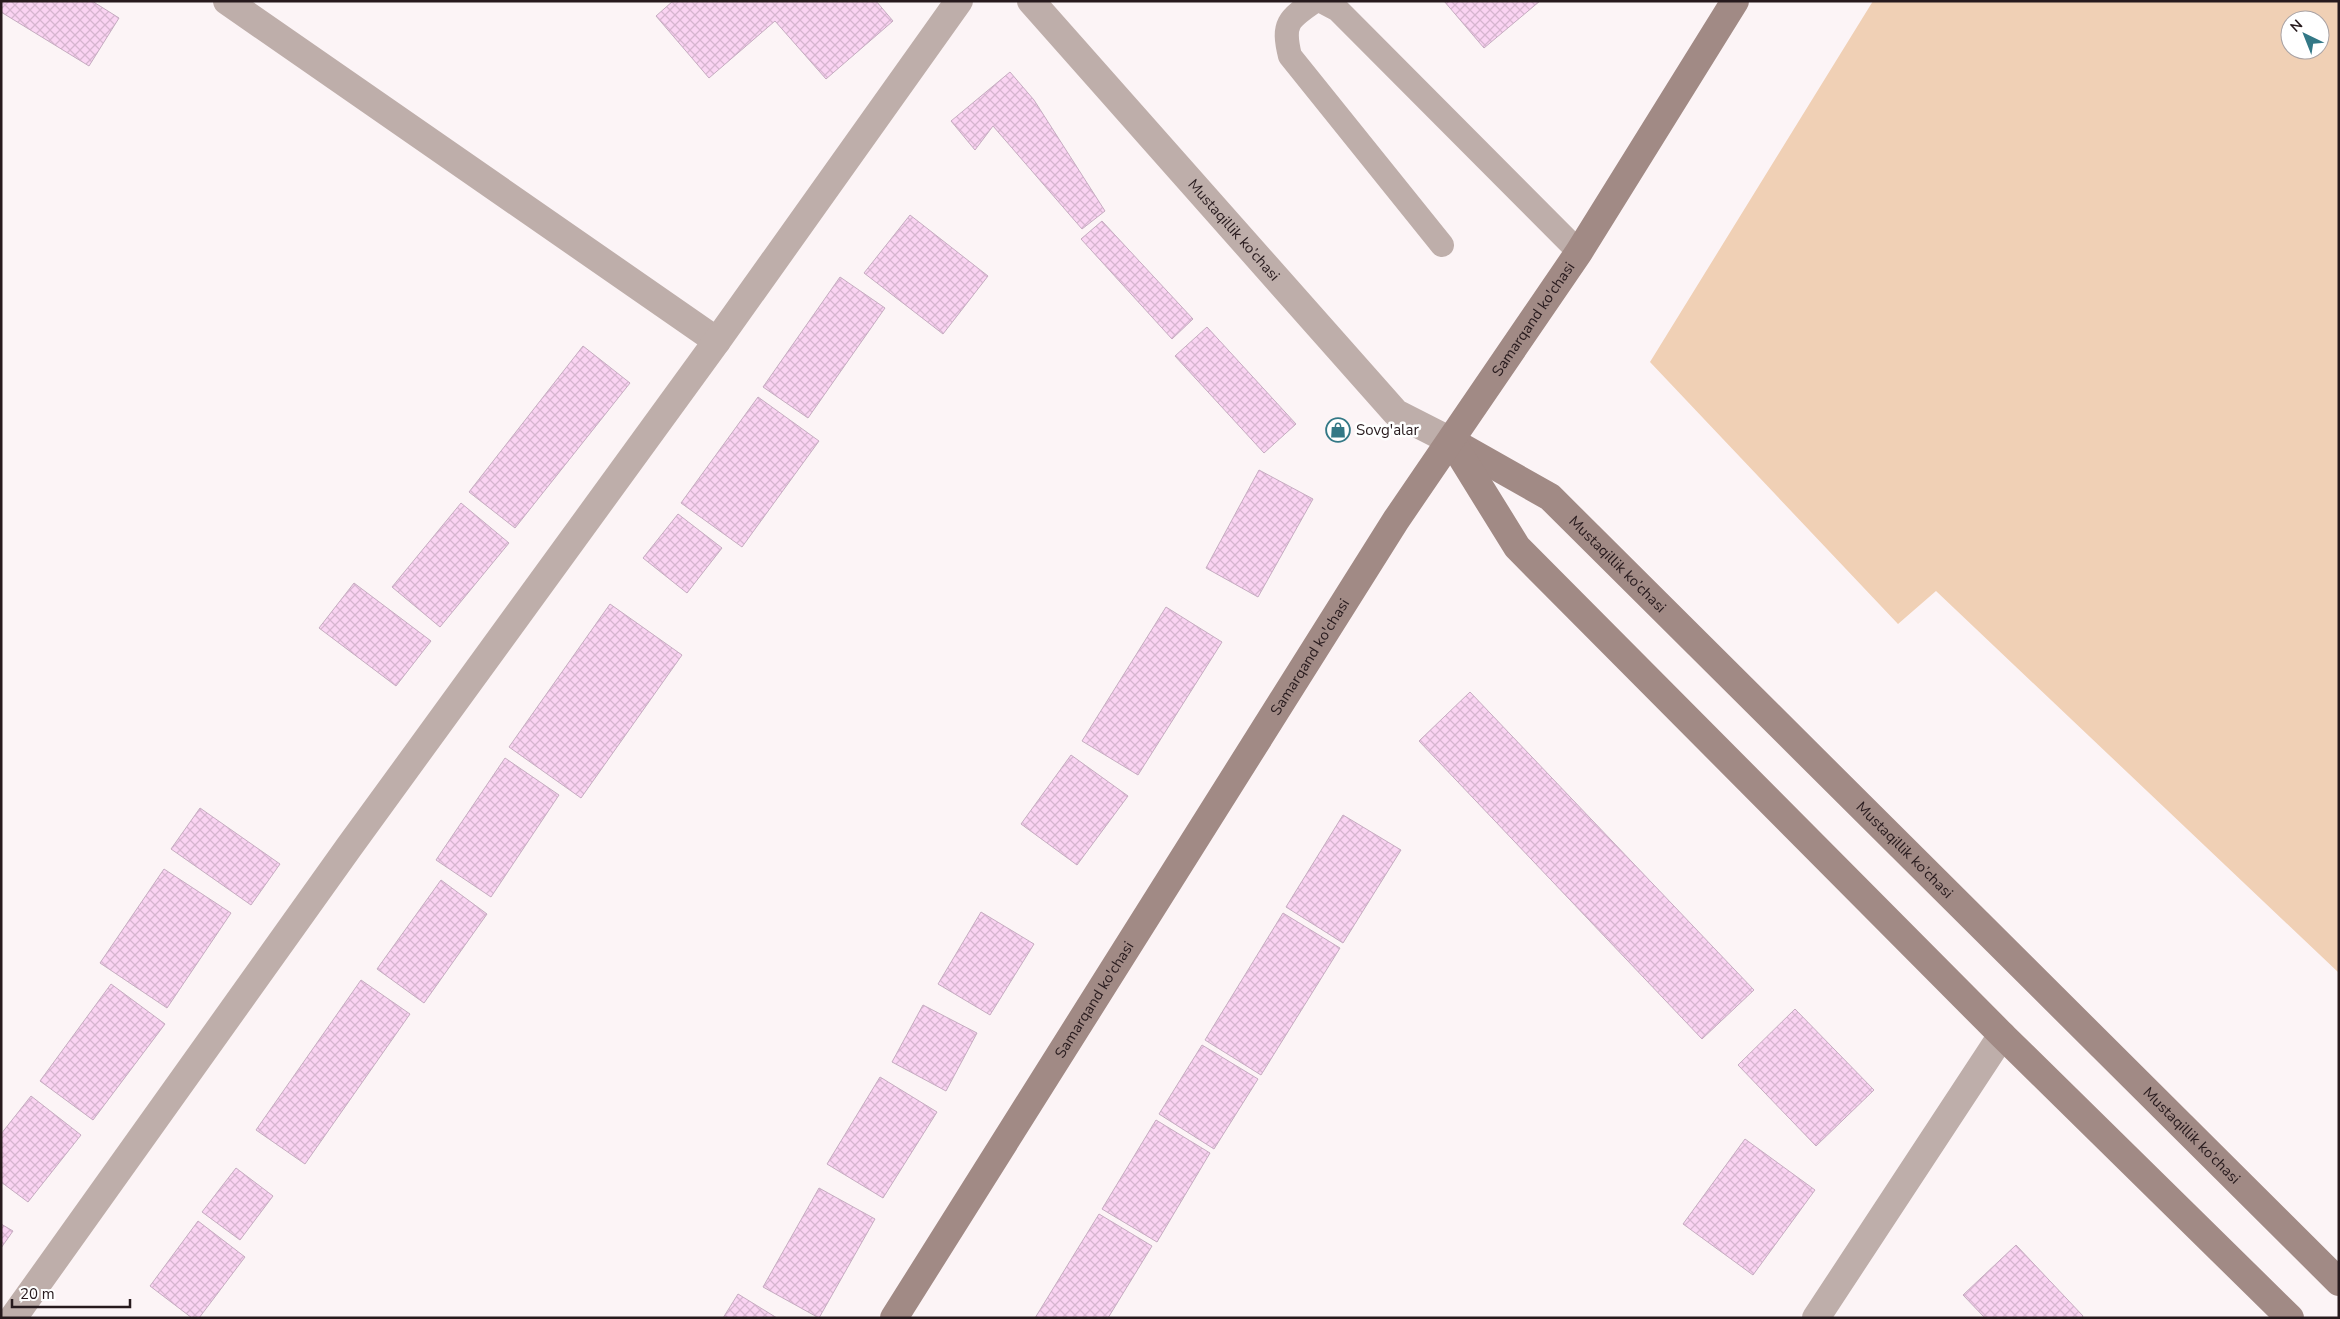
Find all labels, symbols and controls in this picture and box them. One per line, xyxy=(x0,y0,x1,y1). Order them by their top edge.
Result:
north arrow xyxy=(2280,10,2330,60)
text: N xyxy=(2286,15,2307,36)
street label: Mustaqillik ko’chasi xyxy=(1183,175,1284,285)
street label: Samarqand ko'chasi xyxy=(1487,258,1579,380)
shop icon: Sovg'alar xyxy=(1325,417,1351,443)
place label: Sovg'alar xyxy=(1356,420,1420,440)
street label: Mustaqillik ko’chasi xyxy=(1565,511,1671,617)
street label: Samarqand ko'chasi xyxy=(1266,595,1354,719)
street label: Mustaqillik ko’chasi xyxy=(1852,797,1958,903)
street label: Samarqand ko'chasi xyxy=(1050,938,1138,1062)
street label: Mustaqillik ko’chasi xyxy=(2139,1083,2245,1188)
scale bar xyxy=(12,1276,130,1308)
text: 20 m xyxy=(20,1284,55,1304)

